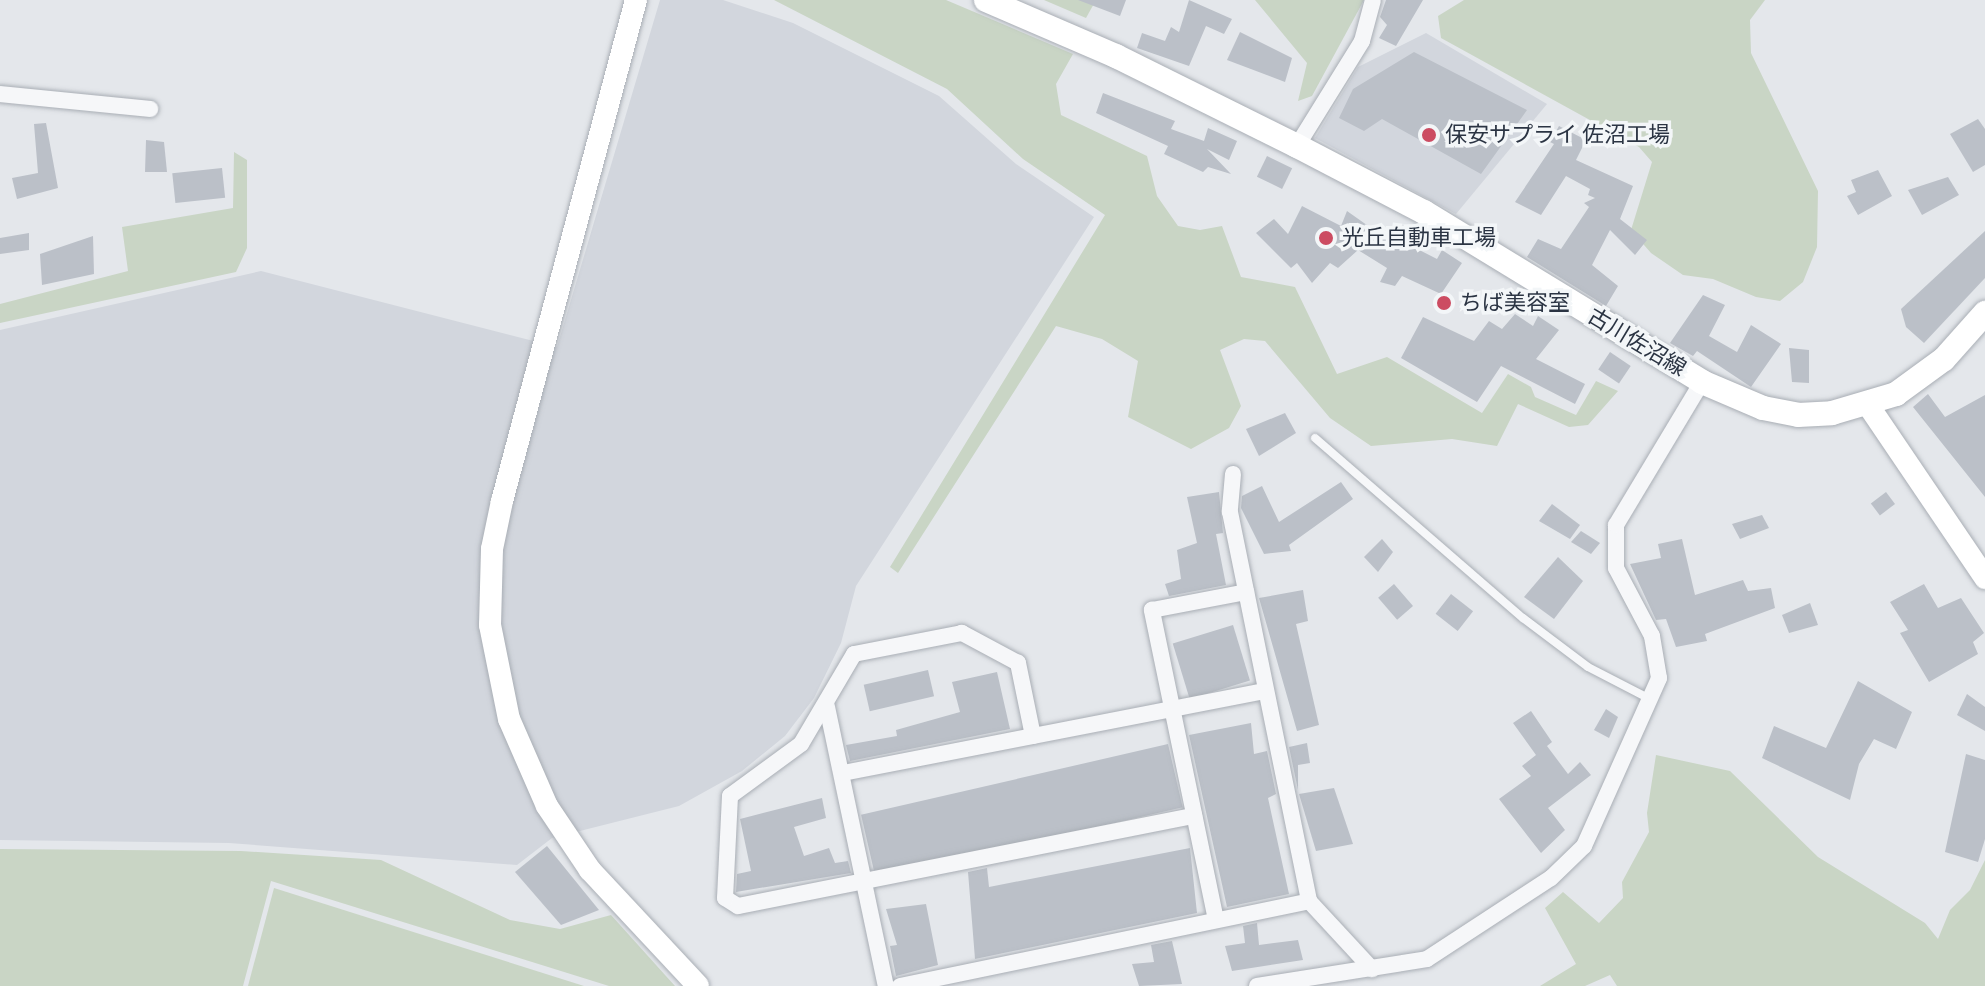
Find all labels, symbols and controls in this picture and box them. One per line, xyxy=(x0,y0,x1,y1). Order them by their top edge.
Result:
place label: 保安サプライ 佐沼工場 xyxy=(1445,122,1670,148)
marker: 保安サプライ 佐沼工場 xyxy=(1420,126,1438,144)
place label: 光丘自動車工場 xyxy=(1342,225,1496,251)
marker: 光丘自動車工場 xyxy=(1317,229,1335,247)
place label: ちば美容室 xyxy=(1460,290,1570,316)
marker: ちば美容室 xyxy=(1435,294,1453,312)
street label: 古川佐沼線 xyxy=(1583,302,1691,382)

